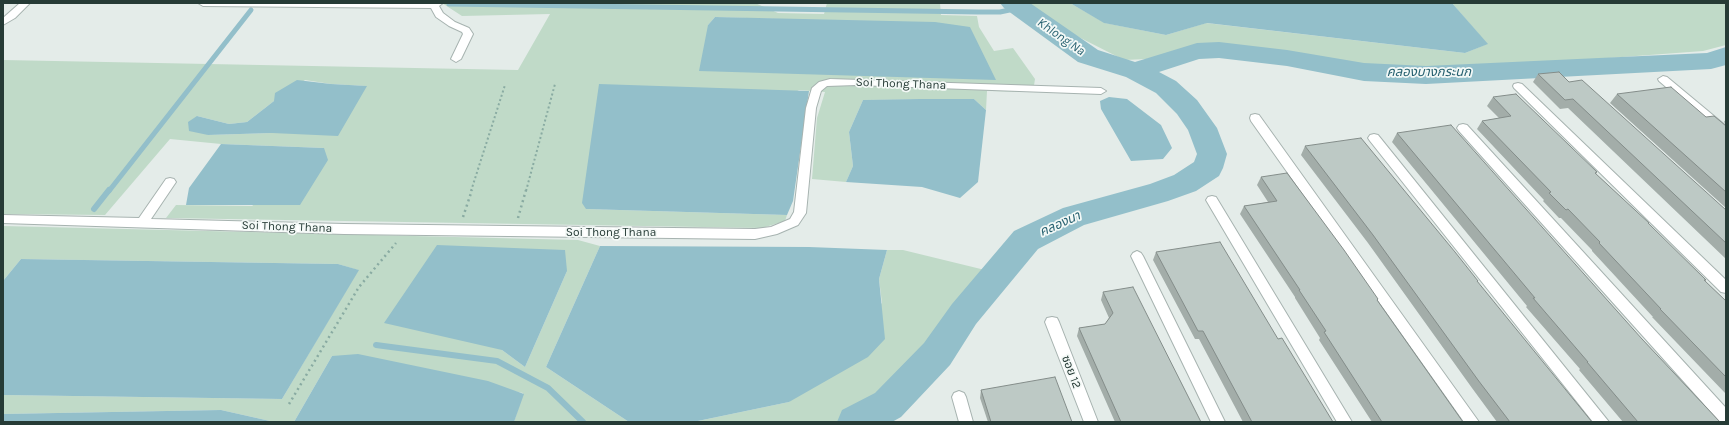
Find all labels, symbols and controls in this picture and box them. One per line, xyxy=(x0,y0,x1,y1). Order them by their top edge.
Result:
water label: Khlong Na xyxy=(1034,15,1088,59)
water label: คลองบางกระนก xyxy=(1387,64,1471,80)
street label: Soi Thong Thana xyxy=(855,75,947,93)
water label: คลองนา xyxy=(1037,208,1083,240)
street label: Soi Thong Thana xyxy=(241,218,333,236)
street label: Soi Thong Thana xyxy=(566,226,656,240)
street label: ซอย 12 xyxy=(1058,353,1084,391)

